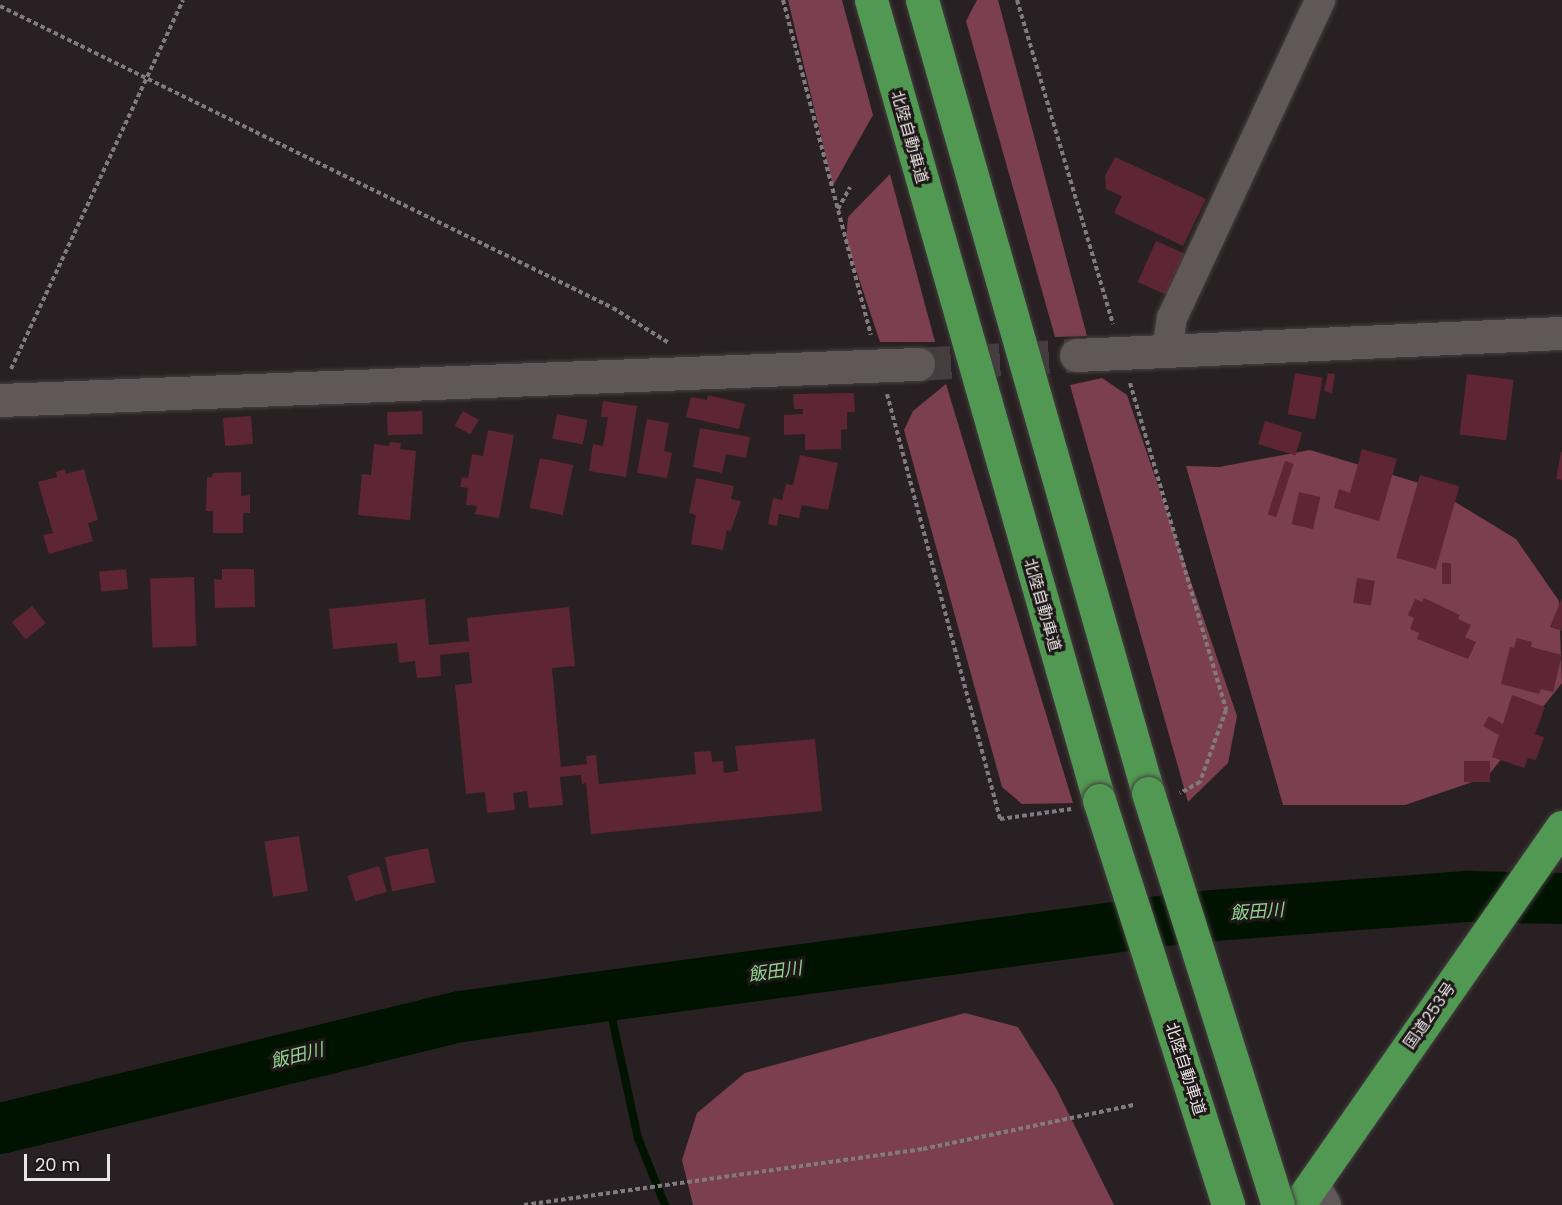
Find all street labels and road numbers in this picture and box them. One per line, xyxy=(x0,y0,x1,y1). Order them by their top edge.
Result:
street label: 北陸自動車道 xyxy=(887,88,931,186)
street label: 北陸自動車道 xyxy=(1020,556,1064,654)
street label: 国道253号 xyxy=(1400,979,1460,1053)
street label: 北陸自動車道 xyxy=(1161,1020,1209,1118)

